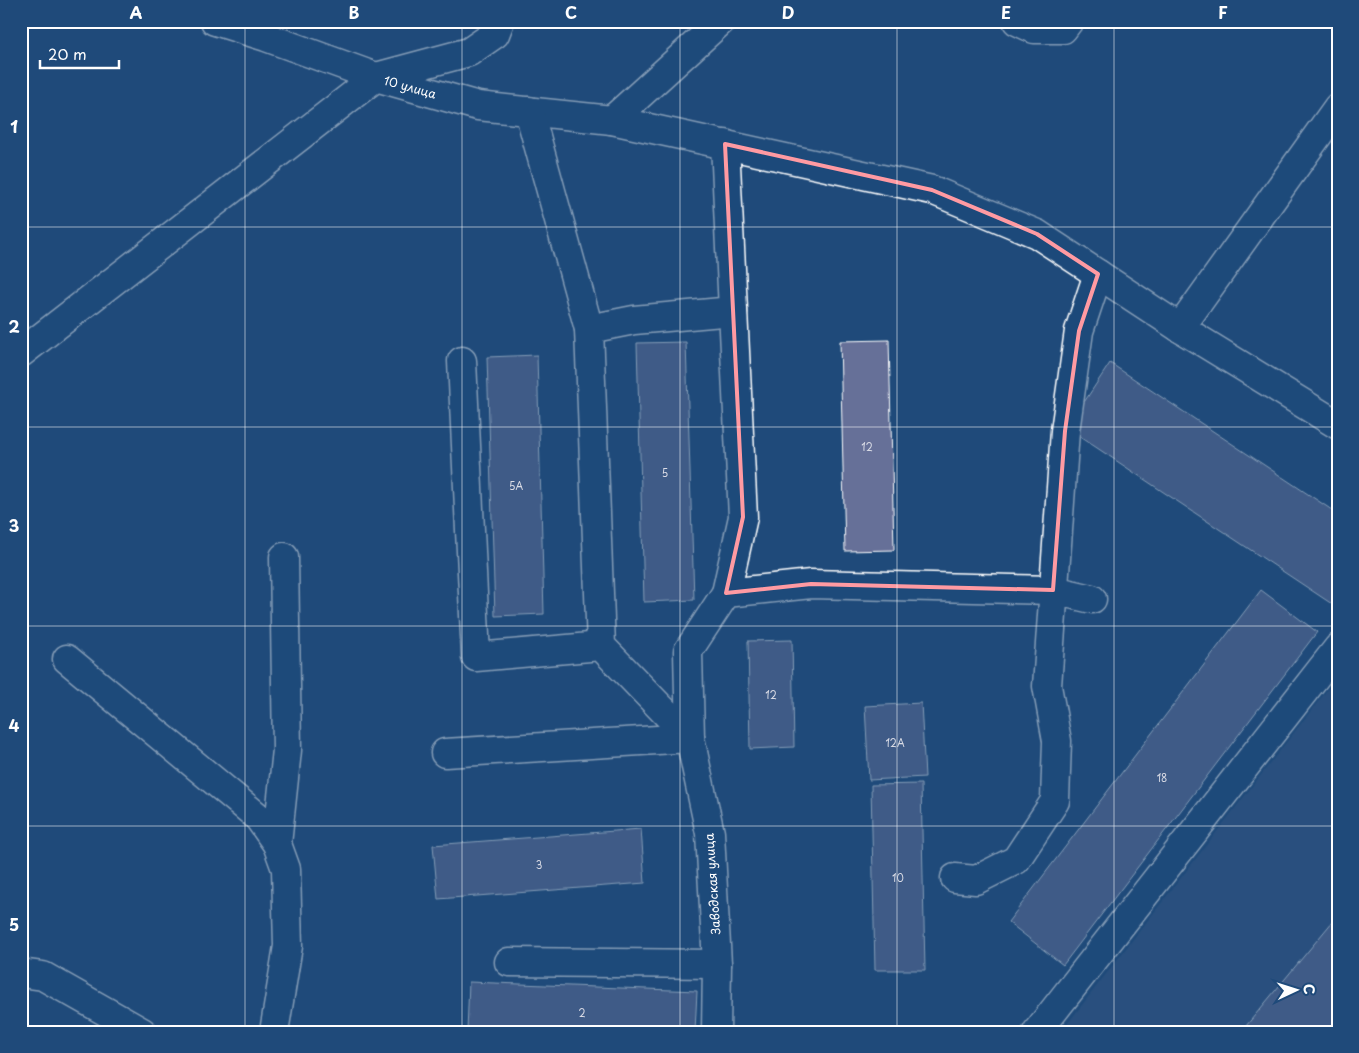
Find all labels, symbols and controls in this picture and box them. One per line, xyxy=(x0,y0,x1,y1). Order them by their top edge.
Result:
text: A xyxy=(130,0,143,24)
text: B xyxy=(349,0,360,24)
text: C xyxy=(565,0,577,24)
text: D xyxy=(782,0,794,24)
text: E xyxy=(1001,0,1011,24)
text: F xyxy=(1218,0,1228,24)
scale bar xyxy=(40,38,119,70)
text: 20 m xyxy=(48,42,87,65)
street label: 10 улица xyxy=(382,71,439,103)
text: 1 xyxy=(10,114,18,138)
text: 2 xyxy=(8,314,20,338)
house number: 12 xyxy=(861,439,873,454)
house number: 5 xyxy=(662,465,668,480)
house number: 5А xyxy=(509,478,523,493)
text: 3 xyxy=(9,513,19,537)
house number: 12 xyxy=(765,687,777,702)
text: 4 xyxy=(9,713,20,737)
house number: 12А xyxy=(885,735,905,750)
house number: 18 xyxy=(1157,770,1167,785)
street label: Заводская улица xyxy=(699,832,725,935)
house number: 3 xyxy=(536,857,542,872)
house number: 10 xyxy=(892,870,904,885)
text: 5 xyxy=(9,912,19,936)
north arrow xyxy=(1272,966,1322,1016)
text: С xyxy=(1299,983,1320,995)
house number: 2 xyxy=(578,1005,586,1020)

